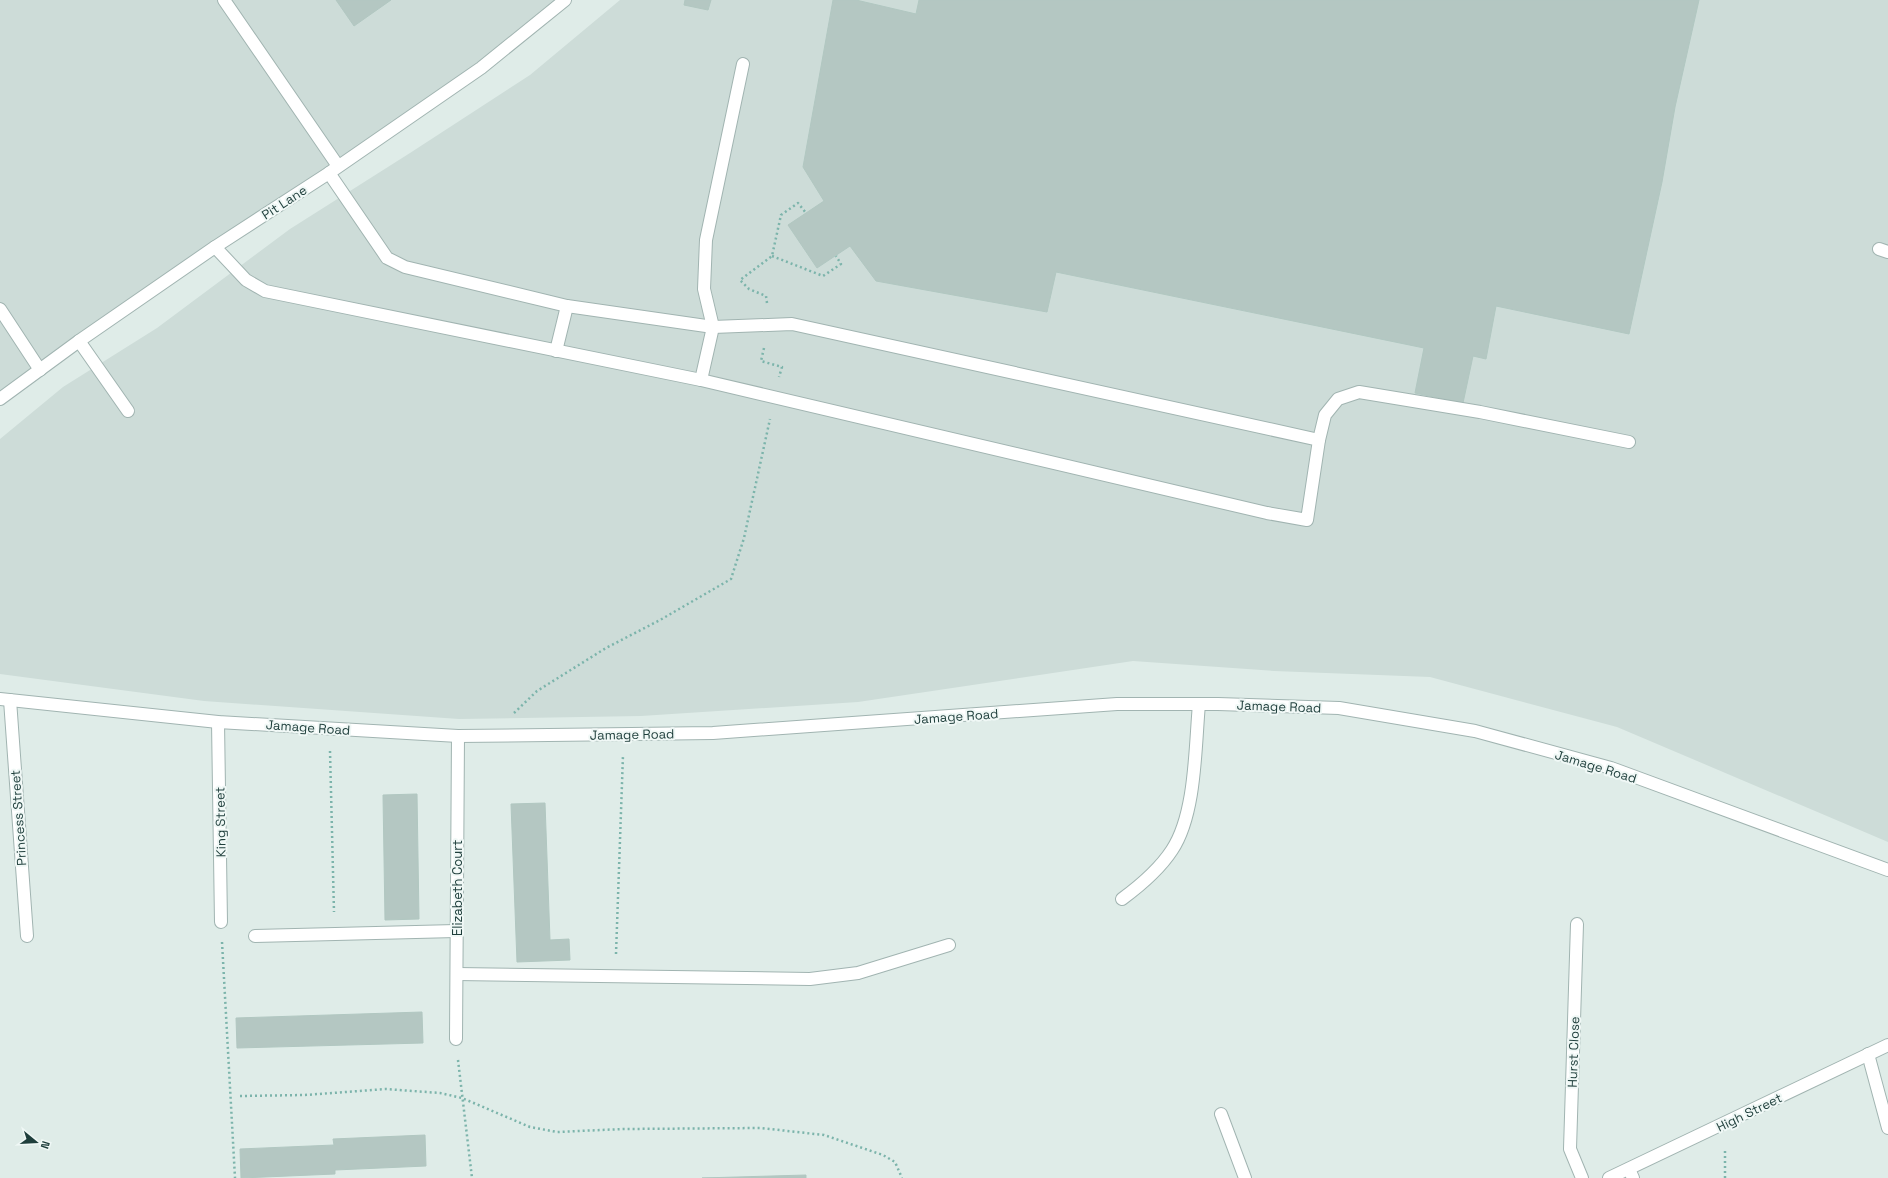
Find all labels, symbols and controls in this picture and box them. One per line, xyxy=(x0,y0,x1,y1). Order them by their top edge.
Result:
street label: Pit Lane xyxy=(258,182,310,223)
street label: Jamage Road xyxy=(1236,697,1322,716)
street label: Jamage Road xyxy=(913,705,999,728)
street label: Jamage Road xyxy=(265,716,351,739)
street label: Jamage Road xyxy=(590,725,674,744)
street label: Jamage Road xyxy=(1553,746,1639,787)
street label: Princess Street xyxy=(7,769,30,866)
street label: King Street xyxy=(211,787,230,857)
street label: Elizabeth Court xyxy=(449,840,466,936)
street label: Hurst Close xyxy=(1564,1016,1583,1088)
street label: High Street xyxy=(1714,1089,1785,1136)
north arrow xyxy=(16,1122,56,1162)
text: N xyxy=(38,1139,53,1151)

